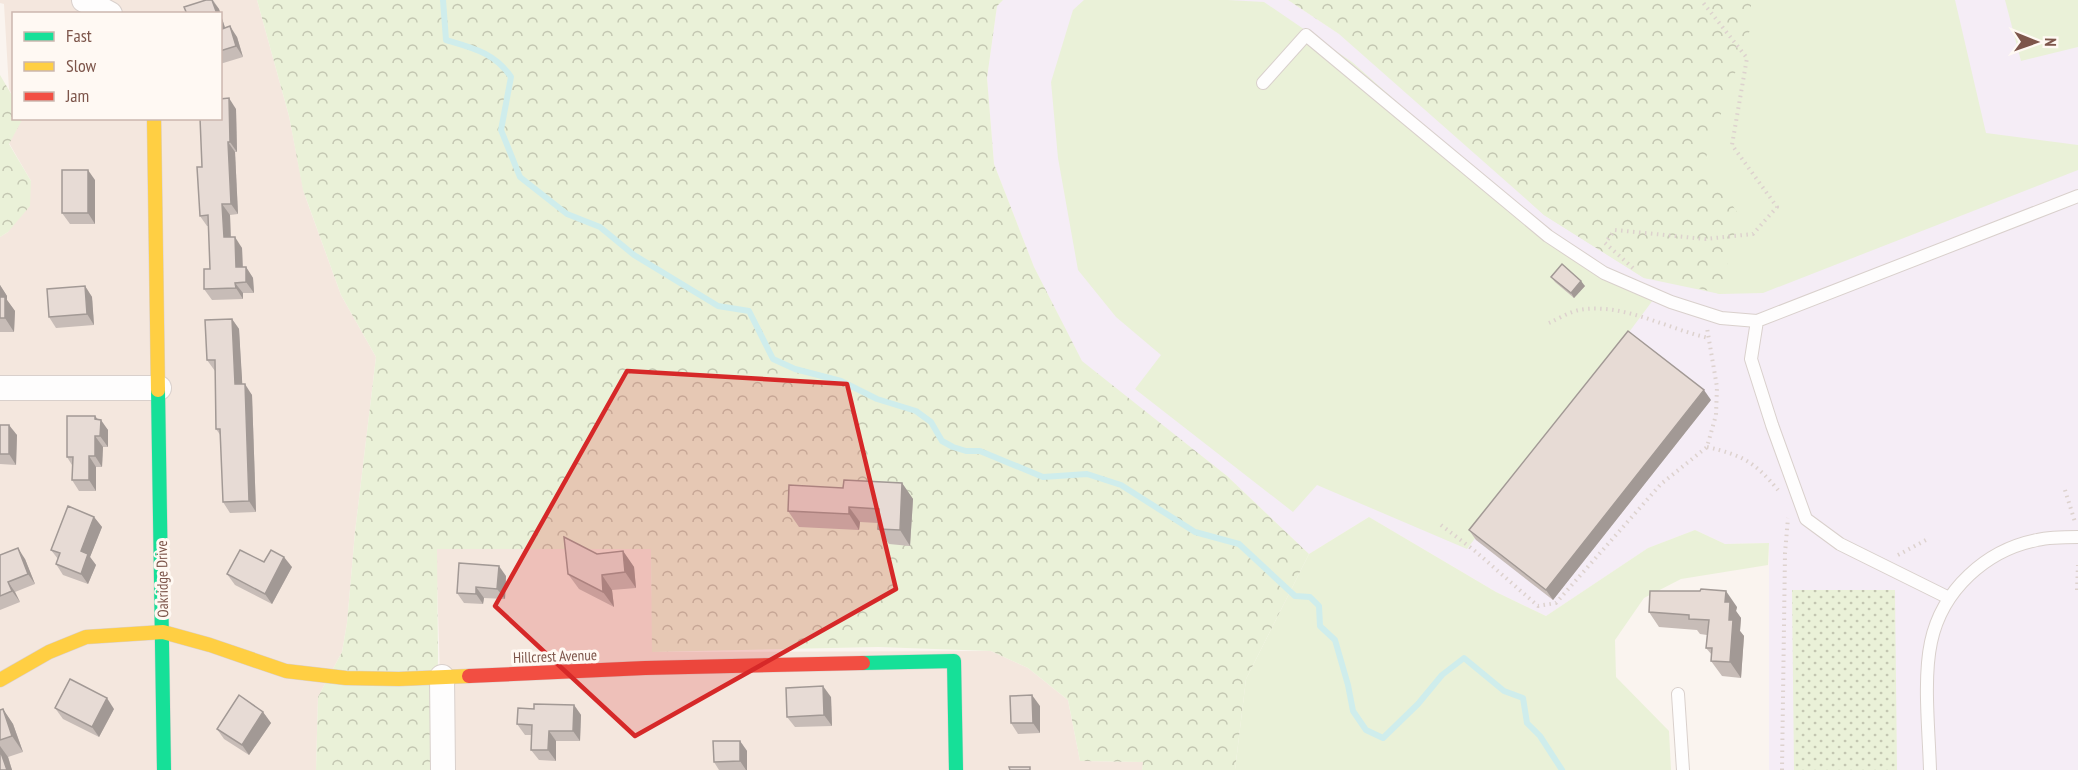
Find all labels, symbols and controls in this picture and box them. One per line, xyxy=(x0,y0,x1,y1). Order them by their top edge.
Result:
legend xyxy=(12,12,222,120)
north arrow xyxy=(2006,12,2066,72)
text: Fast xyxy=(66,24,92,47)
text: N xyxy=(2041,38,2061,47)
text: Slow xyxy=(66,54,97,77)
text: Jam xyxy=(65,84,89,107)
street label: Oakridge Drive xyxy=(152,540,172,618)
street label: Hillcrest Avenue xyxy=(513,645,597,667)

